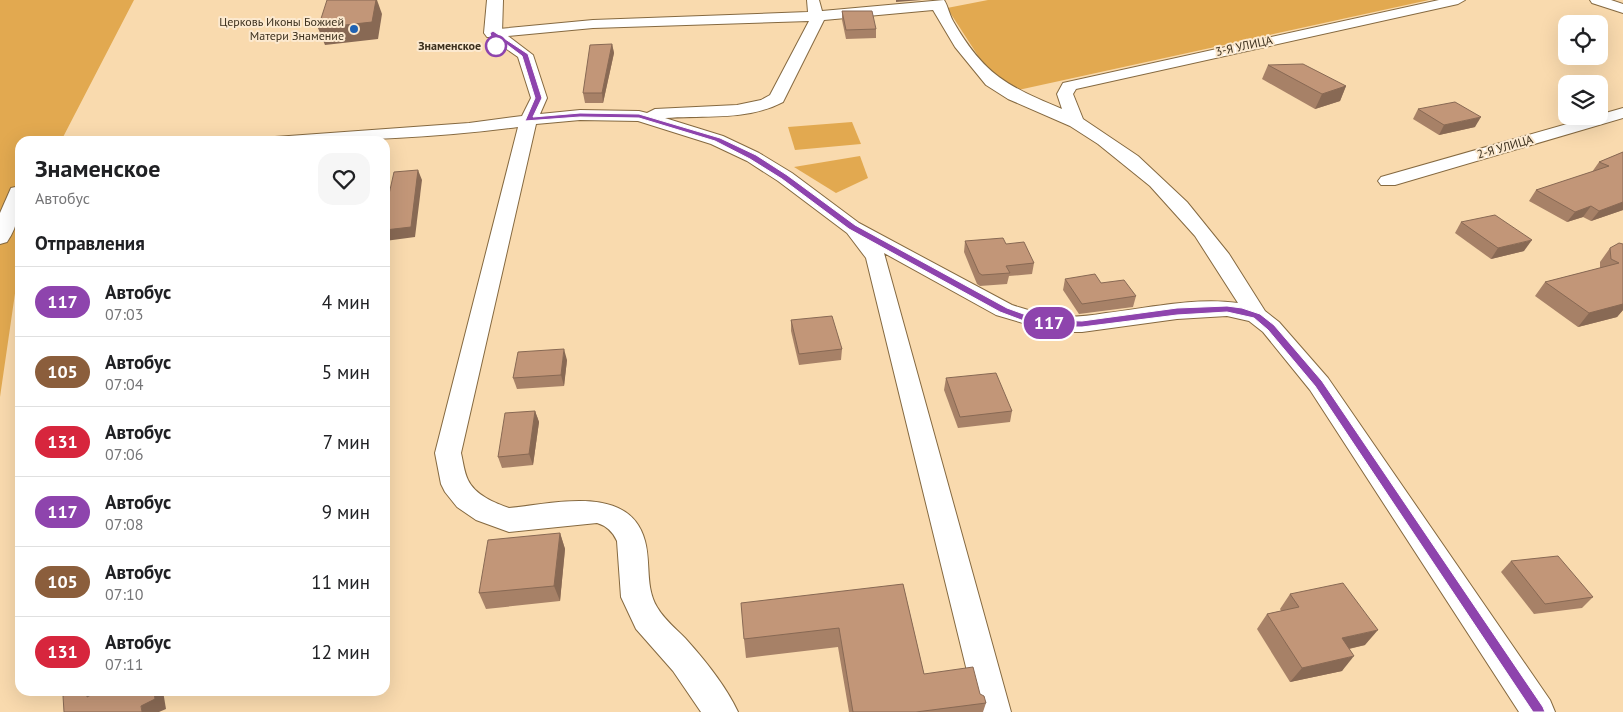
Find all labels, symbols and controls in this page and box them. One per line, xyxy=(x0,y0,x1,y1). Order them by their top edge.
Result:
place label: Церковь Иконы Божией Матери Знамение xyxy=(219,14,344,43)
map controls xyxy=(1558,15,1608,125)
button: locate xyxy=(1558,15,1608,65)
marker: Церковь Иконы Божией Матери Знамение xyxy=(348,23,360,35)
street label: 3-Я УЛИЦА xyxy=(1214,32,1274,59)
marker: Знаменское xyxy=(485,35,507,57)
place label: Знаменское xyxy=(418,38,481,53)
button: layers xyxy=(1558,75,1608,125)
street label: 2-Я УЛИЦА xyxy=(1475,131,1535,162)
text: Знаменское xyxy=(35,153,160,184)
button: heart xyxy=(318,153,370,205)
text: Автобус xyxy=(35,188,90,208)
text: Отправления xyxy=(35,231,145,255)
text: Автобус xyxy=(105,280,171,304)
text: 117 xyxy=(47,290,78,313)
text: 4 мин xyxy=(322,290,370,314)
text: 07:03 xyxy=(105,304,143,324)
line badge: 117 xyxy=(1020,307,1078,339)
text: 117 xyxy=(1034,311,1064,334)
text: Автобус xyxy=(105,350,171,374)
text: 105 xyxy=(47,360,78,383)
text: 5 мин xyxy=(322,360,370,384)
text: 07:04 xyxy=(105,374,143,394)
text: Автобус xyxy=(105,420,171,444)
text: 131 xyxy=(47,430,78,453)
text: 7 мин xyxy=(323,430,370,454)
text: 07:06 xyxy=(105,444,143,464)
text: Автобус xyxy=(105,490,171,514)
text: 117 xyxy=(47,500,78,523)
text: 9 мин xyxy=(322,500,370,524)
text: 07:08 xyxy=(105,514,143,534)
text: Автобус xyxy=(105,560,171,584)
text: 105 xyxy=(47,570,78,593)
text: 11 мин xyxy=(311,570,370,594)
text: 07:10 xyxy=(105,584,143,604)
text: Автобус xyxy=(105,630,171,654)
text: 131 xyxy=(47,640,78,663)
text: 12 мин xyxy=(311,640,370,664)
text: 07:11 xyxy=(105,654,143,674)

